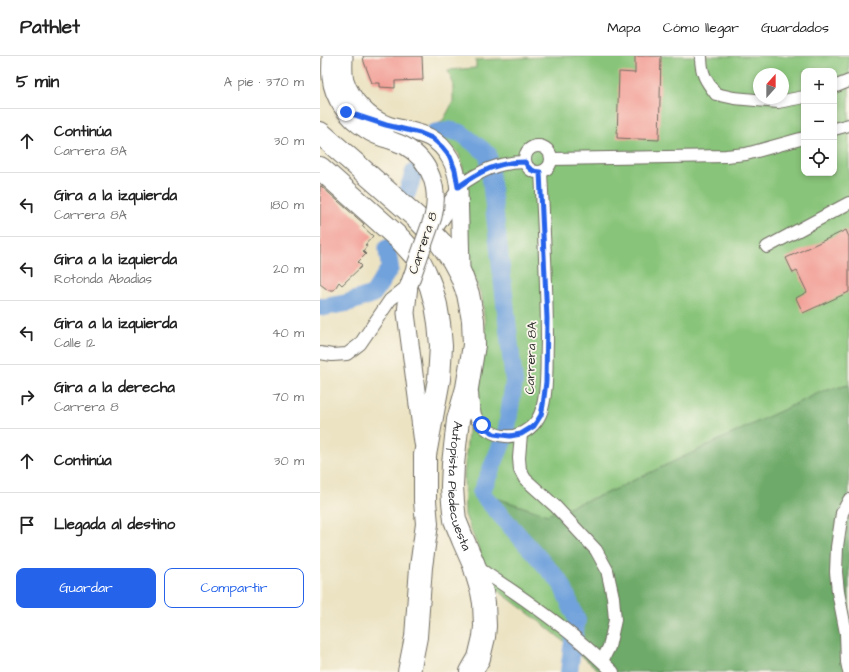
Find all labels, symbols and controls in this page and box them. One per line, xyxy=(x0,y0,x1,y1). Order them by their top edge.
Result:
text: Pathlet xyxy=(20,14,80,41)
text: Mapa xyxy=(607,18,641,38)
text: Cómo llegar xyxy=(663,18,739,38)
text: Guardados xyxy=(761,18,829,38)
north arrow xyxy=(753,68,789,104)
map controls xyxy=(801,68,837,176)
button: + xyxy=(801,68,837,104)
text: 5 min xyxy=(16,70,59,94)
text: A pie · 370 m xyxy=(224,73,304,91)
route end xyxy=(337,103,355,121)
button: − xyxy=(801,104,837,140)
text: Continúa xyxy=(54,121,112,142)
icon: ahead xyxy=(16,130,38,152)
text: 30 m xyxy=(274,132,304,150)
button: locate xyxy=(801,140,837,176)
text: Carrera 8A xyxy=(54,142,127,160)
text: Gira a la izquierda xyxy=(54,185,177,206)
icon: left xyxy=(16,194,38,216)
text: 180 m xyxy=(270,196,304,214)
text: Carrera 8A xyxy=(54,206,127,224)
street label: Carrera 8 xyxy=(404,209,442,276)
text: Gira a la izquierda xyxy=(54,249,177,270)
icon: left xyxy=(16,258,38,280)
text: 20 m xyxy=(273,260,304,278)
text: Rotonda Abadías xyxy=(54,270,152,288)
text: Gira a la izquierda xyxy=(54,313,177,334)
street label: Carrera 8A xyxy=(521,321,541,395)
icon: left xyxy=(16,322,38,344)
text: 40 m xyxy=(272,324,304,342)
text: Calle 12 xyxy=(54,334,95,352)
text: Gira a la derecha xyxy=(54,377,175,398)
icon: right xyxy=(16,386,38,408)
text: 70 m xyxy=(272,388,304,406)
text: Carrera 8 xyxy=(54,398,119,416)
route start xyxy=(473,416,491,434)
street label: Autopista Piedecuesta xyxy=(443,420,476,554)
icon: ahead xyxy=(16,450,38,472)
text: Continúa xyxy=(54,450,112,471)
text: 30 m xyxy=(274,452,304,470)
icon: arrive xyxy=(16,514,38,536)
text: Llegada al destino xyxy=(54,514,175,535)
button: Guardar xyxy=(16,568,156,608)
button: Compartir xyxy=(164,568,304,608)

